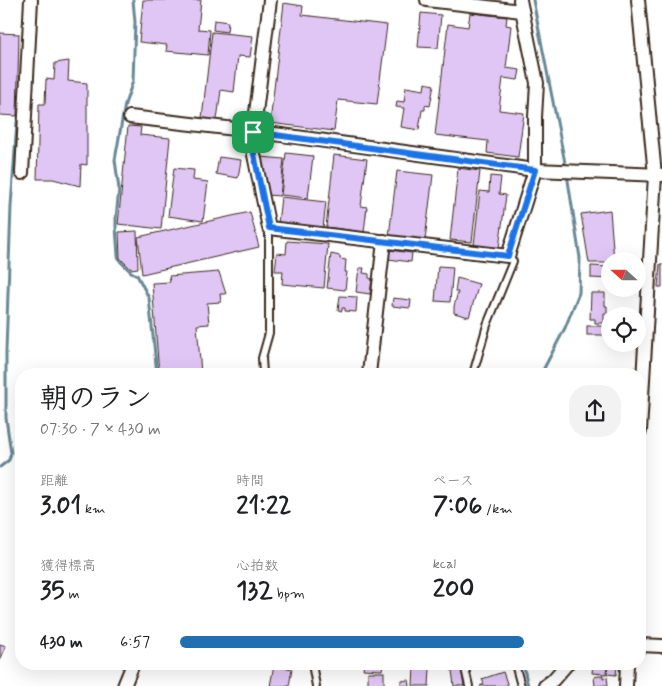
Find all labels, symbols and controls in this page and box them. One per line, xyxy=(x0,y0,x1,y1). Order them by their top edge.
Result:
pin xyxy=(232,111,274,153)
icon: arrive xyxy=(239,118,267,146)
north arrow xyxy=(601,252,646,298)
map controls xyxy=(601,252,646,352)
button: locate xyxy=(601,307,646,352)
text: 朝のラン xyxy=(40,381,152,418)
button: share xyxy=(569,385,621,437)
text: 07:30 · 7 × 430 m xyxy=(40,419,161,440)
text: 距離 xyxy=(40,472,68,490)
text: 時間 xyxy=(236,472,264,490)
text: ペース xyxy=(433,472,474,490)
text: 3.01 xyxy=(40,490,81,523)
text: 21:22 xyxy=(236,490,291,523)
text: 7:06 xyxy=(433,490,482,523)
text: km xyxy=(81,500,105,518)
text: /km xyxy=(482,500,513,518)
text: kcal xyxy=(433,555,456,573)
text: 獲得標高 xyxy=(40,557,96,575)
text: 心拍数 xyxy=(236,557,278,575)
text: 200 xyxy=(433,573,474,606)
text: 35 xyxy=(40,575,65,608)
text: 132 xyxy=(236,575,273,608)
text: m xyxy=(65,585,80,603)
text: bpm xyxy=(273,585,305,603)
text: 430 m xyxy=(40,632,83,653)
text: 6:57 xyxy=(120,632,150,653)

